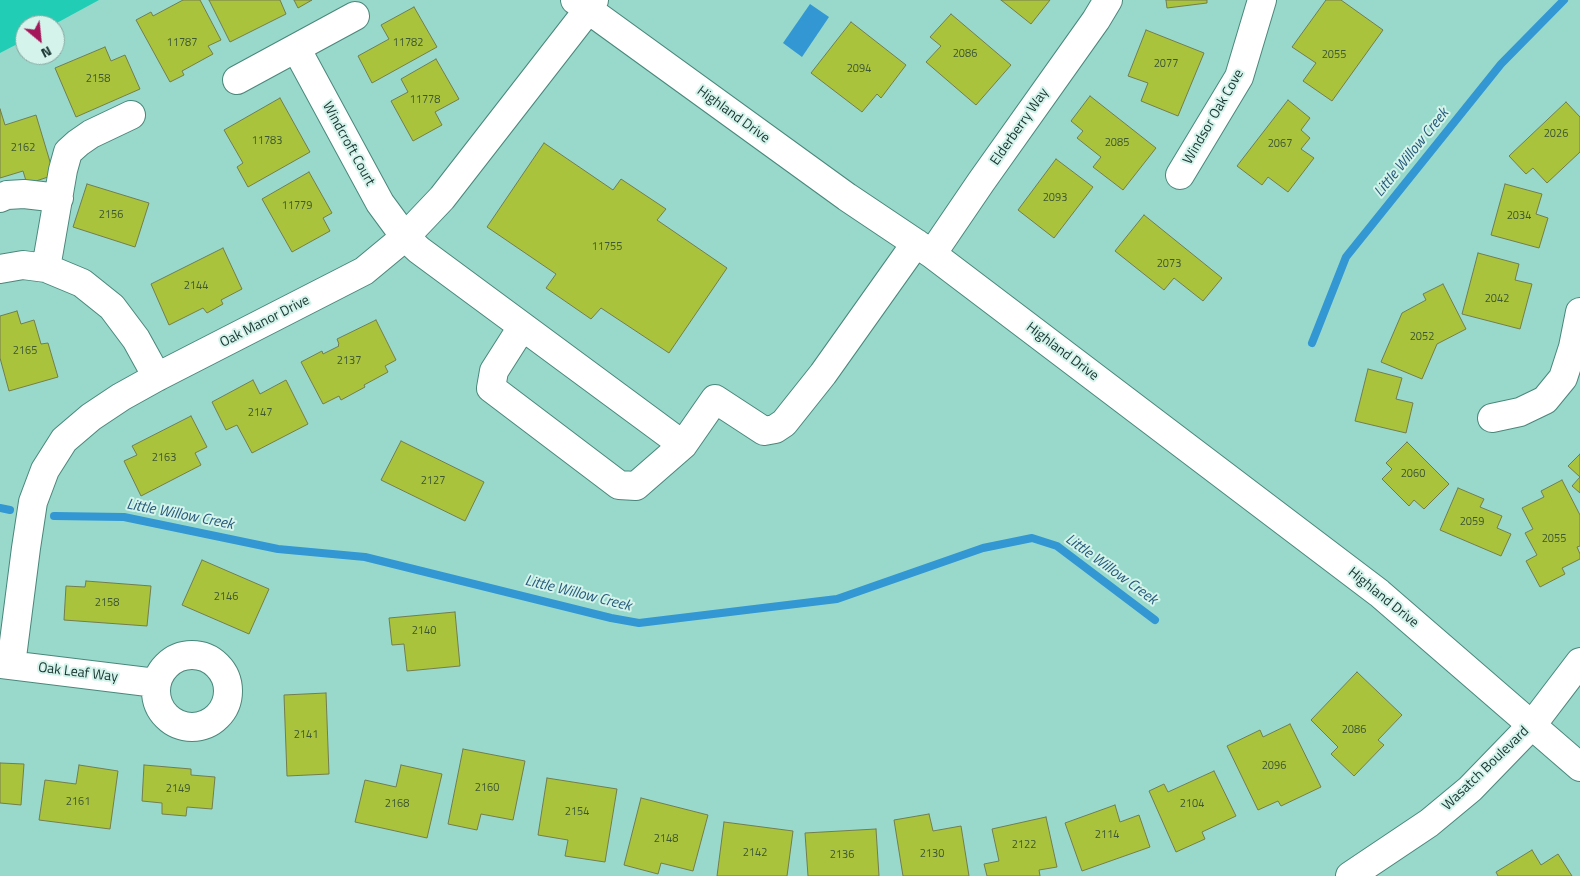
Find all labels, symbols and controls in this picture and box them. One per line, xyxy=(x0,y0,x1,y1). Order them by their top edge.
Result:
north arrow xyxy=(15,15,65,65)
house number: 11787 xyxy=(167,36,197,50)
house number: 11782 xyxy=(393,36,423,50)
text: N xyxy=(38,41,56,64)
house number: 2086 xyxy=(953,47,977,61)
house number: 2055 xyxy=(1322,48,1346,62)
house number: 2077 xyxy=(1154,57,1178,71)
house number: 2094 xyxy=(847,62,871,76)
street label: Windsor Oak Cove xyxy=(1180,67,1248,167)
house number: 2158 xyxy=(86,72,110,86)
street label: Highland Drive xyxy=(693,83,773,147)
street label: Elderberry Way xyxy=(987,85,1053,169)
house number: 11778 xyxy=(410,93,440,107)
street label: Windcroft Court xyxy=(318,99,378,189)
water label: Little Willow Creek xyxy=(1371,105,1453,201)
house number: 2026 xyxy=(1544,127,1568,141)
house number: 11783 xyxy=(252,134,282,148)
house number: 2085 xyxy=(1105,136,1129,150)
house number: 2067 xyxy=(1268,137,1292,151)
house number: 2162 xyxy=(11,141,35,155)
house number: 2093 xyxy=(1043,191,1067,205)
house number: 11779 xyxy=(282,199,312,213)
house number: 2156 xyxy=(99,208,123,222)
house number: 2034 xyxy=(1507,209,1531,223)
house number: 11755 xyxy=(592,240,622,254)
house number: 2073 xyxy=(1157,257,1181,271)
house number: 2144 xyxy=(184,279,208,293)
street label: Oak Manor Drive xyxy=(217,292,313,352)
house number: 2042 xyxy=(1485,292,1509,306)
street label: Highland Drive xyxy=(1023,319,1101,385)
house number: 2052 xyxy=(1410,330,1434,344)
house number: 2165 xyxy=(13,344,37,358)
house number: 2137 xyxy=(337,354,361,368)
house number: 2147 xyxy=(248,406,272,420)
house number: 2163 xyxy=(152,451,176,465)
house number: 2060 xyxy=(1401,467,1425,481)
house number: 2127 xyxy=(421,474,445,488)
water label: Little Willow Creek xyxy=(125,496,235,534)
house number: 2059 xyxy=(1460,515,1484,529)
water label: Little Willow Creek xyxy=(1062,531,1160,609)
house number: 2055 xyxy=(1542,532,1566,546)
street label: Highland Drive xyxy=(1344,564,1422,632)
water label: Little Willow Creek xyxy=(523,572,633,616)
house number: 2146 xyxy=(214,590,238,604)
house number: 2158 xyxy=(95,596,119,610)
house number: 2140 xyxy=(412,624,436,638)
street label: Oak Leaf Way xyxy=(37,660,119,686)
house number: 2086 xyxy=(1342,723,1366,737)
street label: Wasatch Boulevard xyxy=(1439,723,1533,815)
house number: 2141 xyxy=(294,728,318,742)
house number: 2096 xyxy=(1262,759,1286,773)
house number: 2160 xyxy=(475,781,499,795)
house number: 2149 xyxy=(166,782,190,796)
house number: 2161 xyxy=(66,795,90,809)
house number: 2168 xyxy=(385,797,409,811)
house number: 2104 xyxy=(1180,797,1204,811)
house number: 2154 xyxy=(565,805,589,819)
house number: 2114 xyxy=(1095,828,1119,842)
house number: 2148 xyxy=(654,832,678,846)
house number: 2122 xyxy=(1012,838,1036,852)
house number: 2142 xyxy=(743,846,767,860)
house number: 2130 xyxy=(920,847,944,861)
house number: 2136 xyxy=(830,848,854,862)

